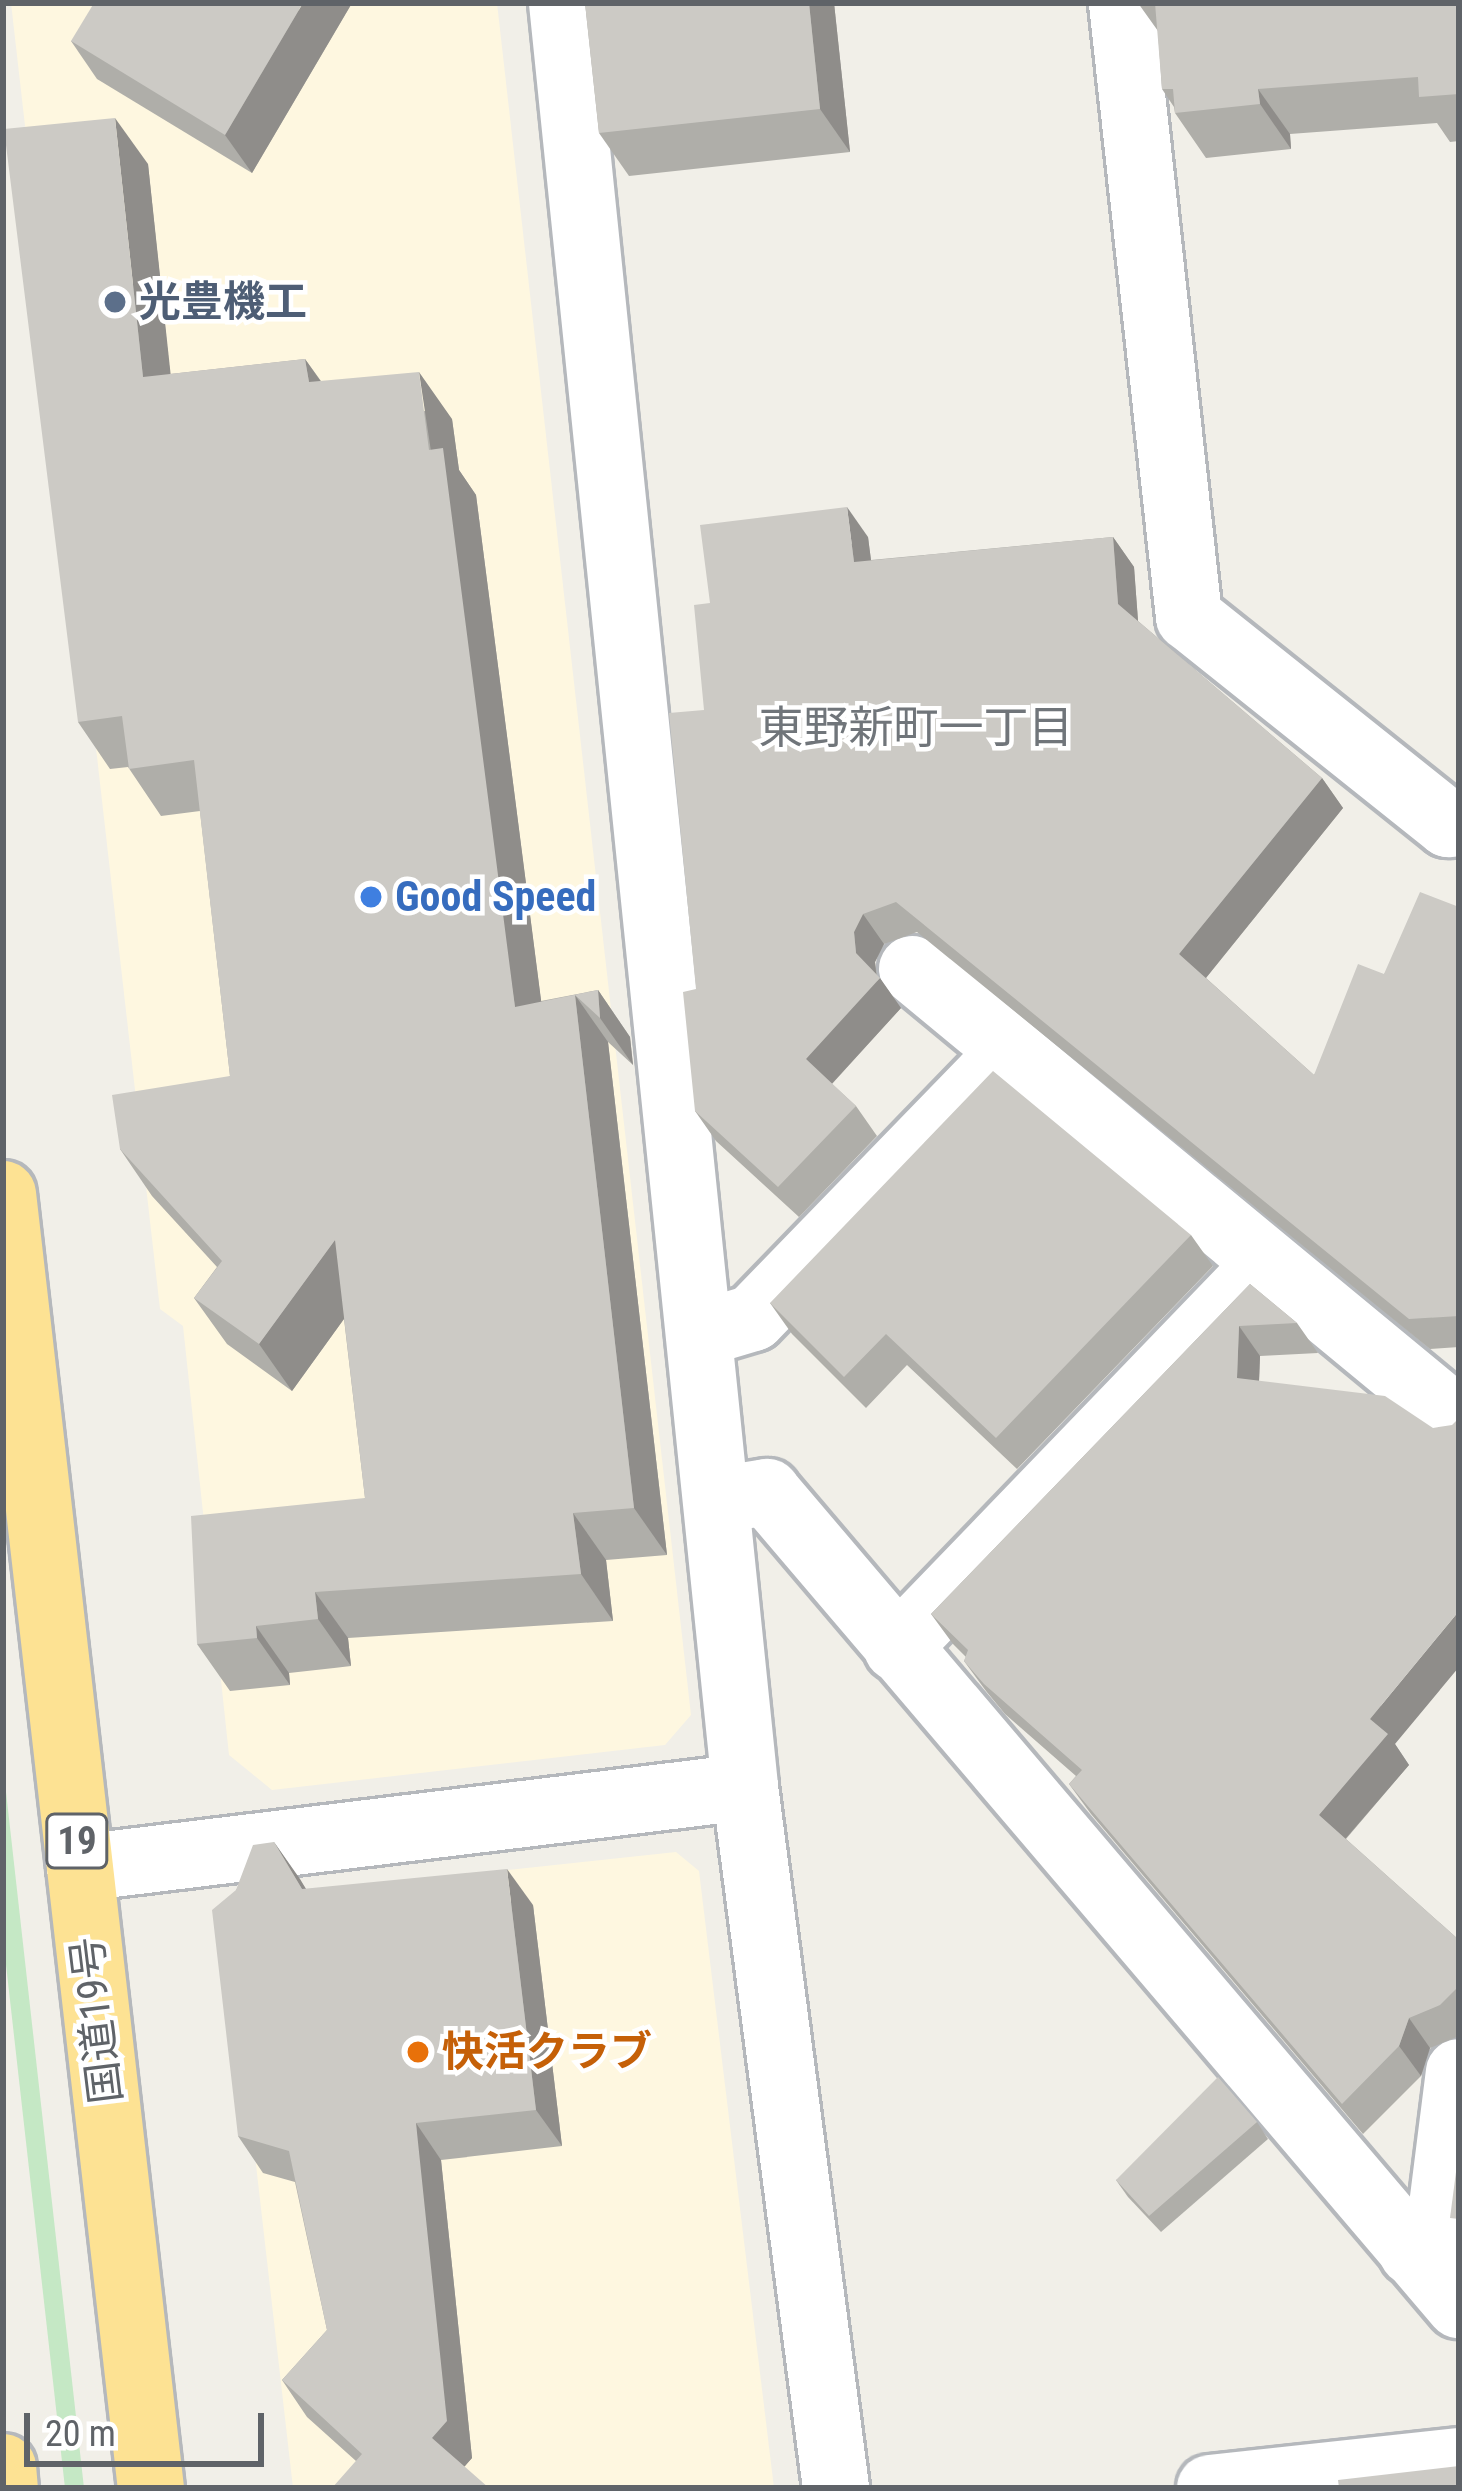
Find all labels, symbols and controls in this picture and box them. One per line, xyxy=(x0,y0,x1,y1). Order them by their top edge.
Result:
place label: 光豊機工 xyxy=(139,277,307,327)
marker: 光豊機工 xyxy=(102,289,128,315)
district label: 東野新町一丁目 xyxy=(759,701,1073,755)
place label: Good Speed xyxy=(395,872,596,922)
marker: Good Speed xyxy=(358,884,384,910)
road number: 19 xyxy=(44,1808,110,1874)
street label: 国道19号 xyxy=(62,1934,132,2106)
place label: 快活クラブ xyxy=(442,2027,652,2077)
marker: 快活クラブ xyxy=(405,2039,431,2065)
scale bar xyxy=(30,2389,270,2463)
text: 20 m xyxy=(45,2413,116,2455)

